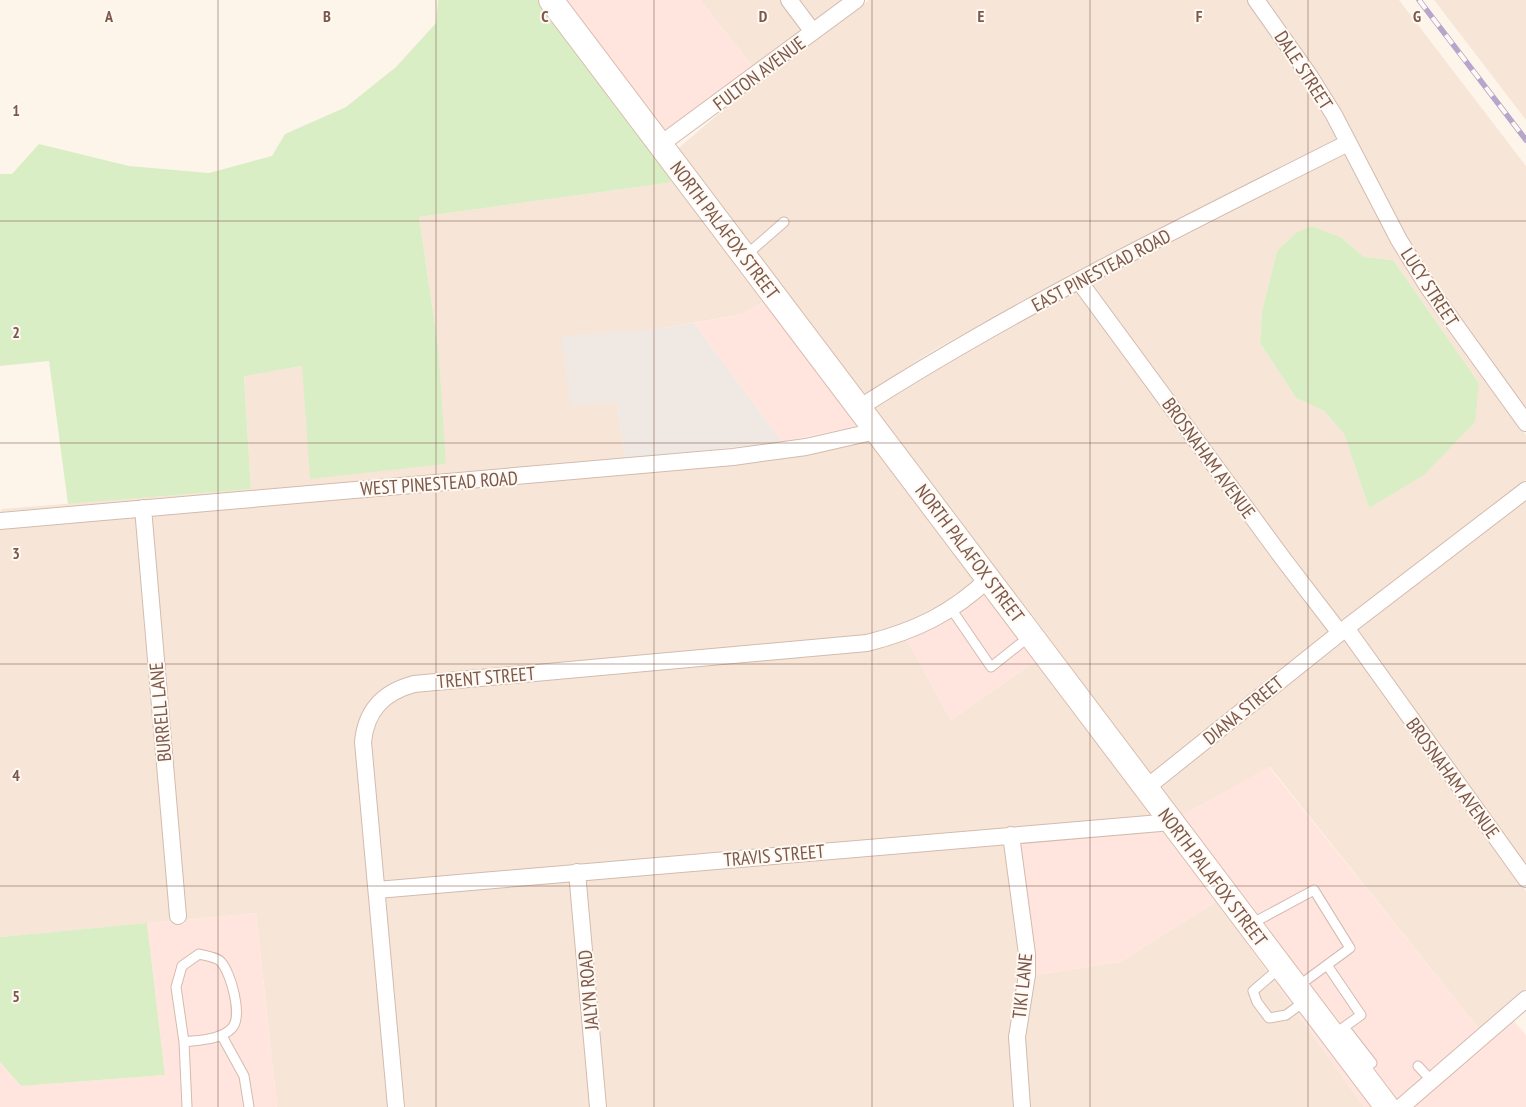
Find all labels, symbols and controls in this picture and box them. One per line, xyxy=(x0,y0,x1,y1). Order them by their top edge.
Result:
text: A xyxy=(104,6,114,26)
text: B xyxy=(323,6,331,26)
text: C xyxy=(541,6,549,26)
text: D xyxy=(759,6,768,26)
text: E xyxy=(978,6,985,26)
text: F xyxy=(1196,6,1203,26)
text: G xyxy=(1413,6,1421,26)
street label: DALE STREET xyxy=(1270,26,1339,114)
street label: FULTON AVENUE xyxy=(708,31,810,115)
text: 1 xyxy=(12,100,20,120)
street label: NORTH PALAFOX STREET xyxy=(665,156,785,304)
street label: EAST PINESTEAD ROAD xyxy=(1027,223,1175,317)
street label: LUCY STREET xyxy=(1396,243,1465,331)
text: 2 xyxy=(12,322,20,342)
street label: BROSNAHAM AVENUE xyxy=(1157,393,1261,523)
street label: WEST PINESTEAD ROAD xyxy=(360,466,519,500)
street label: NORTH PALAFOX STREET xyxy=(910,479,1030,627)
text: 3 xyxy=(12,543,20,563)
street label: BURRELL LANE xyxy=(144,661,176,763)
street label: TRENT STREET xyxy=(436,661,537,693)
street label: DIANA STREET xyxy=(1198,670,1288,750)
street label: BROSNAHAM AVENUE xyxy=(1401,713,1505,843)
text: 4 xyxy=(12,765,20,785)
street label: NORTH PALAFOX STREET xyxy=(1153,803,1273,951)
street label: TRAVIS STREET xyxy=(722,839,826,871)
street label: JALYN ROAD xyxy=(573,949,604,1032)
street label: TIKI LANE xyxy=(1007,952,1037,1020)
text: 5 xyxy=(12,986,20,1006)

